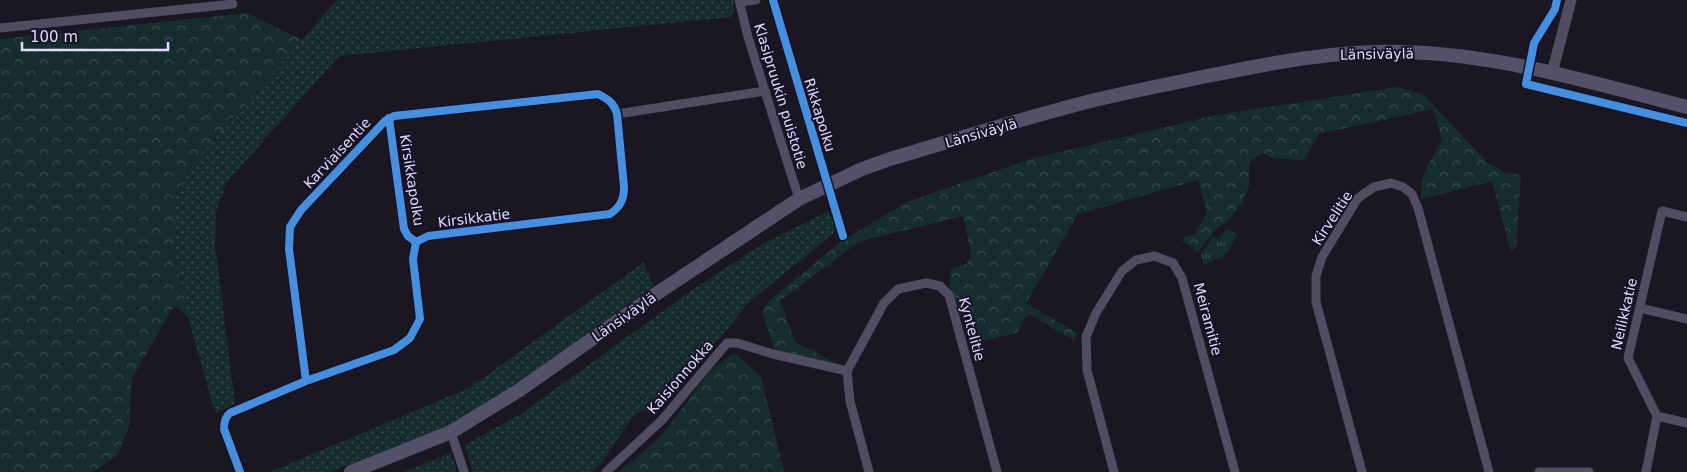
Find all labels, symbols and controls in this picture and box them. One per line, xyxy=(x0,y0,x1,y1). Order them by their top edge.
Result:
scale bar xyxy=(22,20,169,52)
street label: Klasipruukin puistotie xyxy=(751,21,811,171)
text: 100 m xyxy=(30,28,78,46)
street label: Länsiväylä xyxy=(1340,45,1414,63)
street label: Rikkapolku xyxy=(801,76,839,154)
street label: Karviaisentie xyxy=(300,114,374,192)
street label: Länsiväylä xyxy=(943,115,1019,151)
street label: Kirsikkapolku xyxy=(397,133,427,227)
street label: Kirvelitie xyxy=(1309,188,1355,248)
street label: Kirsikkatie xyxy=(437,206,511,230)
street label: Neilikkatie xyxy=(1608,276,1640,352)
street label: Meiramitie xyxy=(1191,281,1225,357)
street label: Länsiväylä xyxy=(589,289,659,345)
street label: Kyntelitie xyxy=(956,295,988,363)
street label: Kaisionnokka xyxy=(644,337,716,417)

